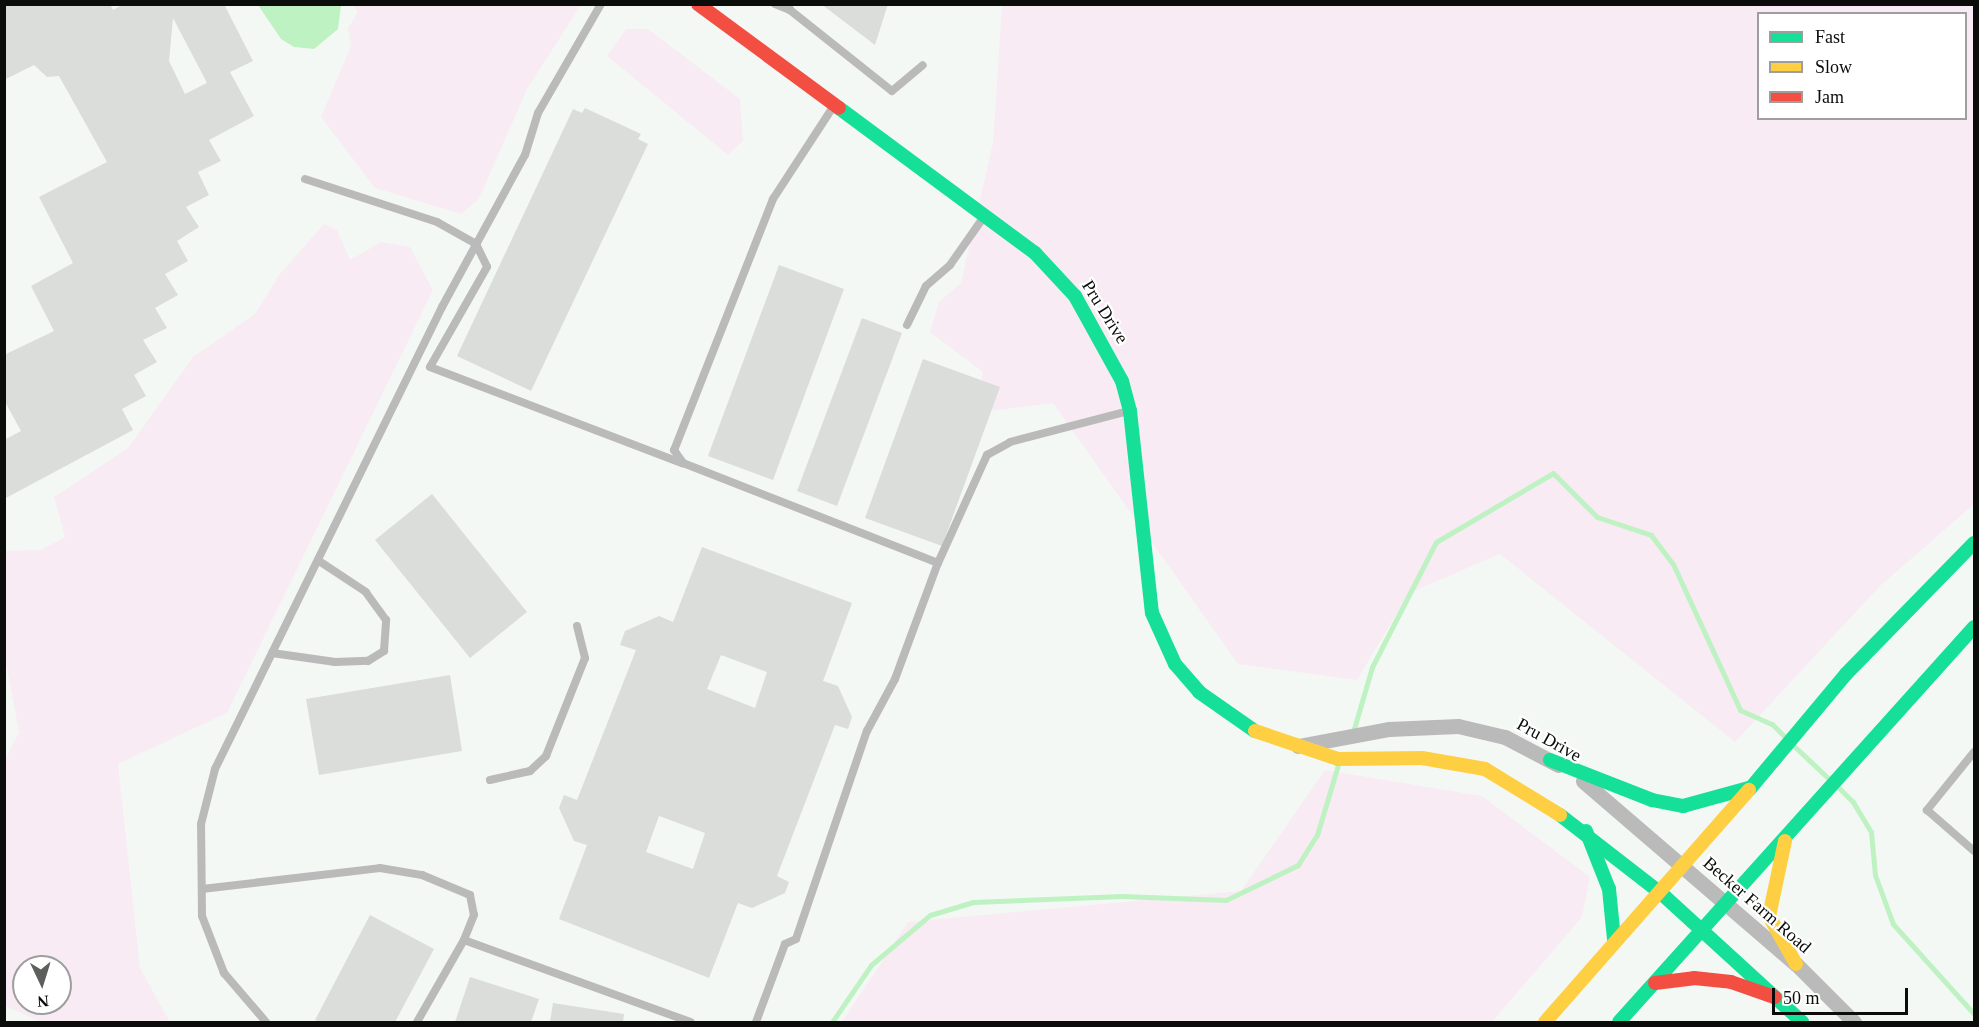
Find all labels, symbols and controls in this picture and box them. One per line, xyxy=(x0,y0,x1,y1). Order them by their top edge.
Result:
legend xyxy=(1757,12,1967,120)
text: Fast xyxy=(1815,27,1845,47)
text: Slow xyxy=(1815,57,1852,77)
text: Jam xyxy=(1815,87,1844,107)
street label: Pru Drive xyxy=(1077,276,1133,348)
street label: Pru Drive xyxy=(1513,713,1585,767)
street label: Becker Farm Road xyxy=(1699,852,1815,958)
north arrow xyxy=(12,955,72,1015)
scale bar xyxy=(1775,976,1912,1014)
text: 50 m xyxy=(1783,988,1820,1008)
text: N xyxy=(37,993,50,1010)

